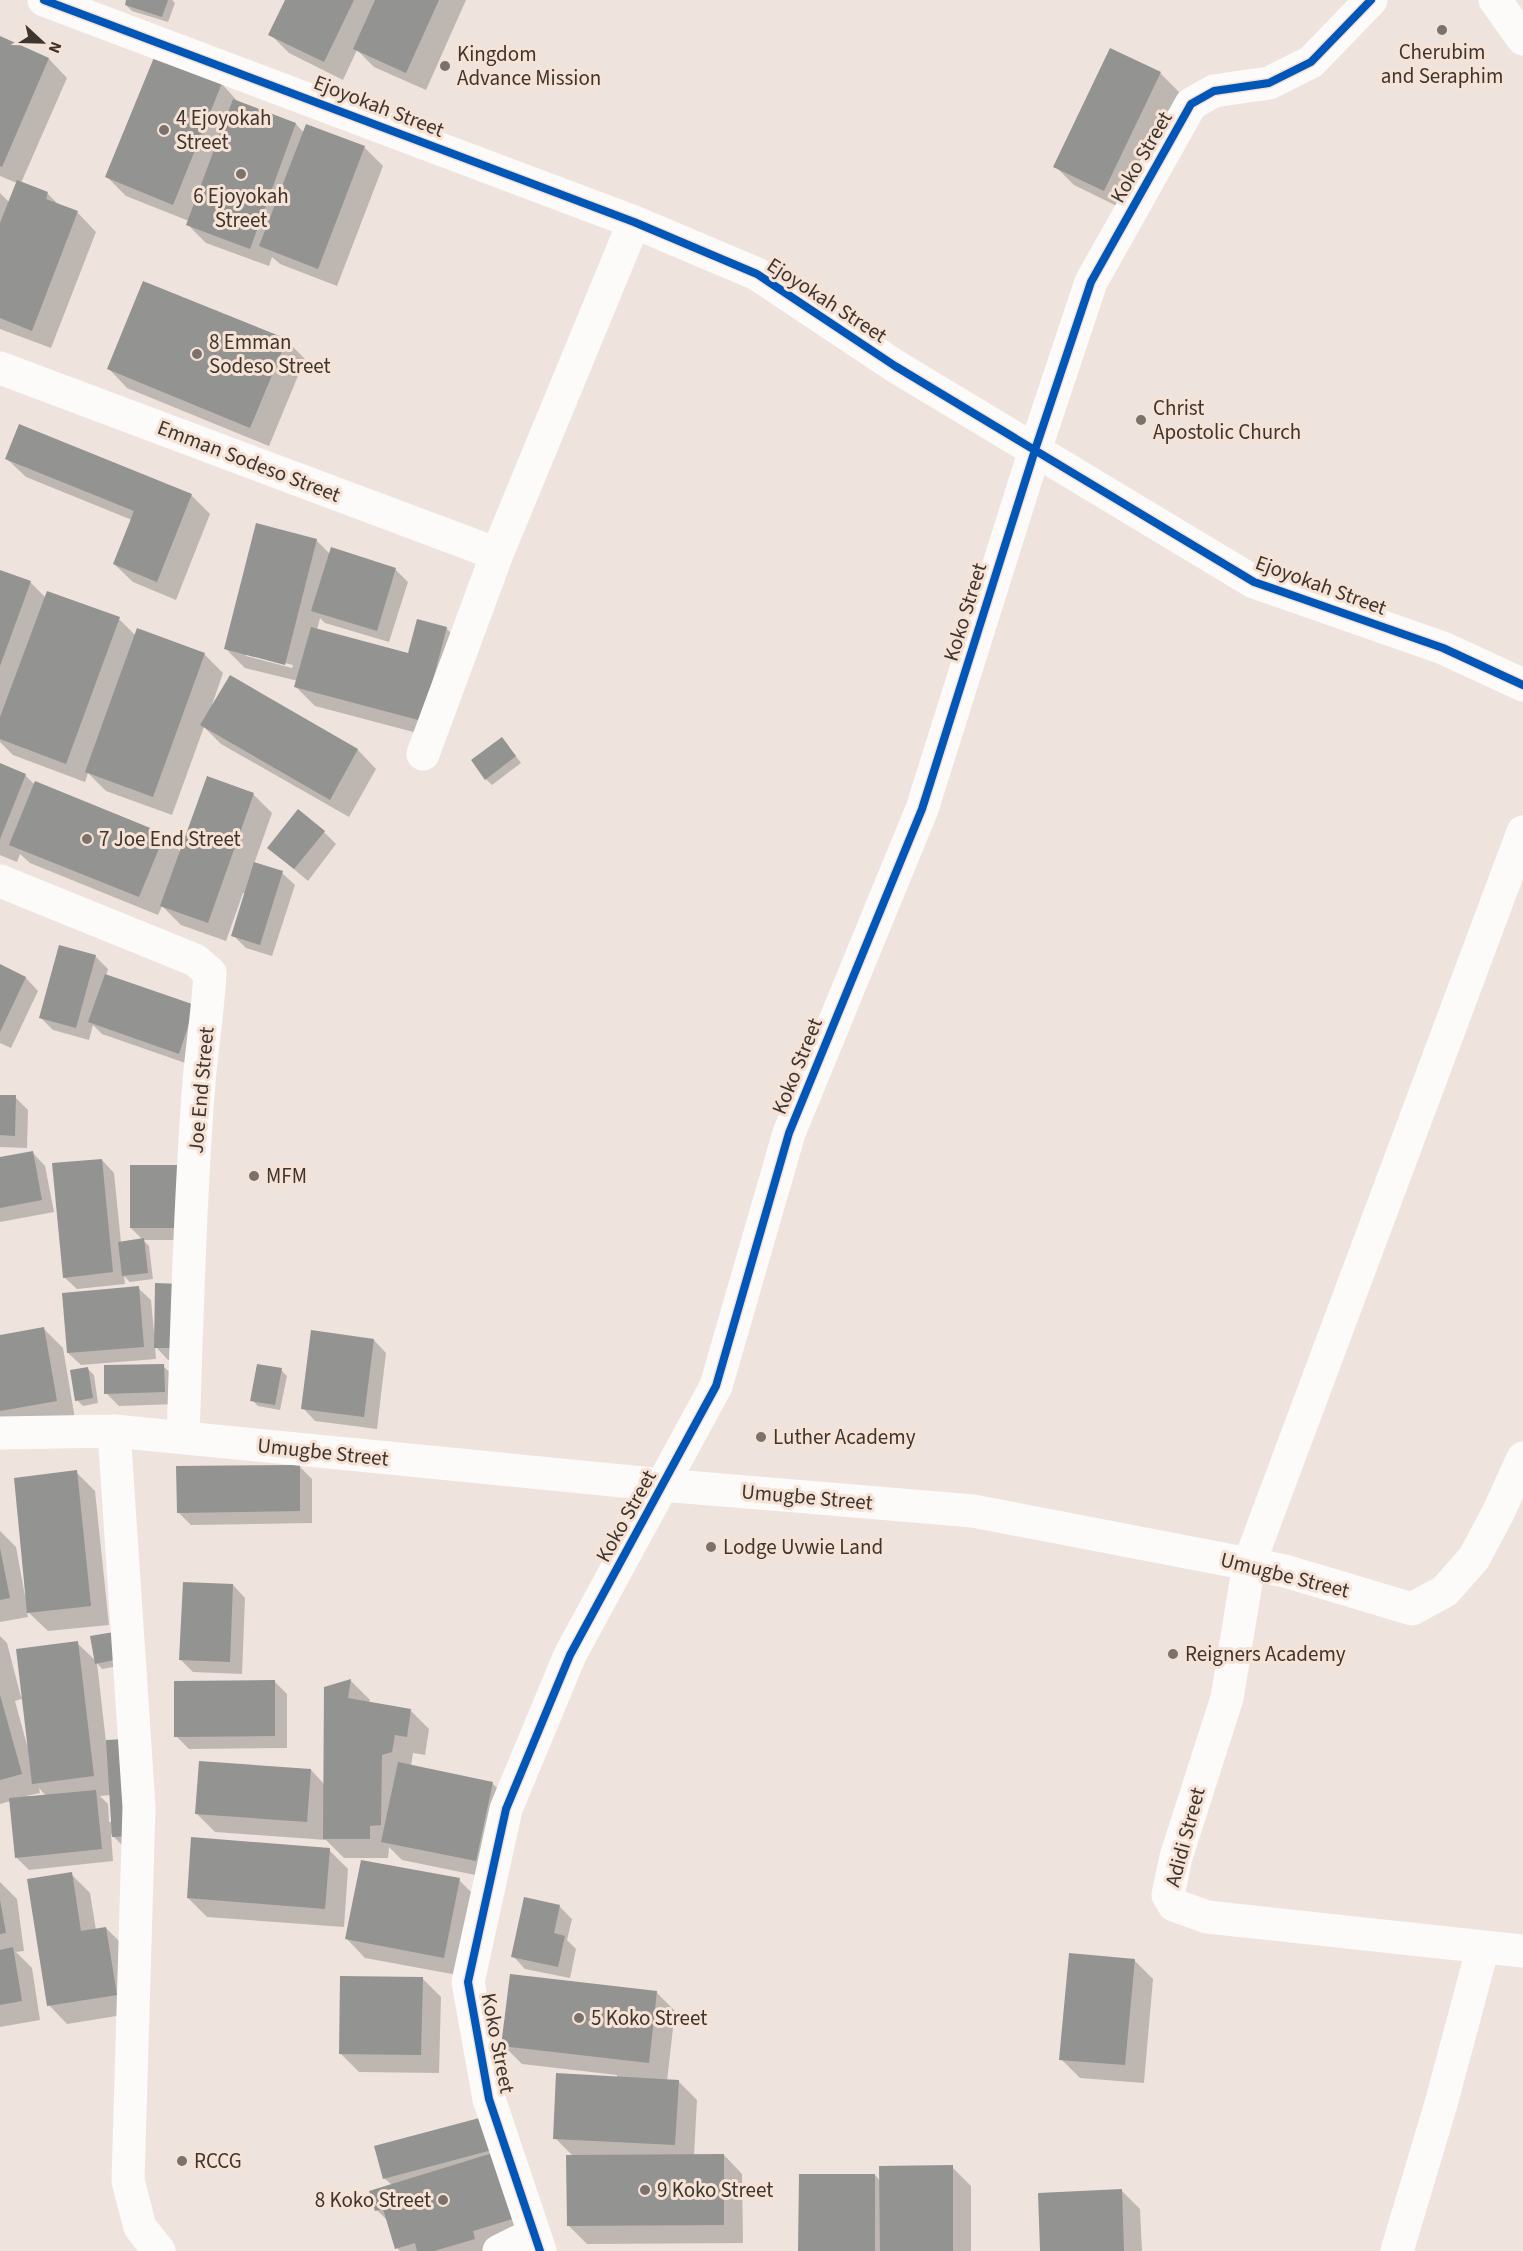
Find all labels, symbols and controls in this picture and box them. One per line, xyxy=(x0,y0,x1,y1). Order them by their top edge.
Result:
north arrow xyxy=(12,12,72,72)
marker: Cherubim and Seraphim xyxy=(1435,23,1449,37)
place label: Cherubim and Seraphim xyxy=(1381,37,1503,91)
text: N xyxy=(43,38,67,56)
place label: Kingdom Advance Mission xyxy=(457,39,601,93)
marker: Kingdom Advance Mission xyxy=(438,59,452,73)
street label: Ejoyokah Street xyxy=(309,67,449,145)
place label: 4 Ejoyokah Street xyxy=(176,103,272,157)
street label: Koko Street xyxy=(1103,106,1179,208)
marker: 4 Ejoyokah Street xyxy=(157,123,171,137)
marker: 6 Ejoyokah Street xyxy=(234,167,248,181)
place label: 6 Ejoyokah Street xyxy=(193,181,289,235)
street label: Ejoyokah Street xyxy=(761,250,893,350)
place label: 8 Emman Sodeso Street xyxy=(209,327,331,381)
marker: 8 Emman Sodeso Street xyxy=(190,347,204,361)
place label: Christ Apostolic Church xyxy=(1153,393,1301,447)
street label: Emman Sodeso Street xyxy=(153,412,345,510)
marker: Christ Apostolic Church xyxy=(1134,413,1148,427)
street label: Ejoyokah Street xyxy=(1251,547,1391,623)
street label: Koko Street xyxy=(936,559,994,665)
place label: 7 Joe End Street xyxy=(99,824,241,854)
marker: 7 Joe End Street xyxy=(80,832,94,846)
street label: Koko Street xyxy=(764,1013,830,1119)
street label: Joe End Street xyxy=(181,1025,221,1155)
place label: MFM xyxy=(266,1161,307,1191)
marker: MFM xyxy=(247,1169,261,1183)
place label: Luther Academy xyxy=(773,1422,916,1452)
street label: Umugbe Street xyxy=(256,1430,390,1474)
marker: Luther Academy xyxy=(754,1430,768,1444)
street label: Koko Street xyxy=(588,1464,664,1568)
street label: Umugbe Street xyxy=(740,1476,874,1518)
place label: Lodge Uvwie Land xyxy=(723,1532,883,1562)
marker: Lodge Uvwie Land xyxy=(704,1540,718,1554)
street label: Umugbe Street xyxy=(1217,1545,1353,1605)
place label: Reigners Academy xyxy=(1185,1639,1346,1669)
marker: Reigners Academy xyxy=(1166,1647,1180,1661)
street label: Adidi Street xyxy=(1157,1784,1213,1890)
street label: Koko Street xyxy=(474,1990,522,2096)
place label: 5 Koko Street xyxy=(591,2003,707,2033)
marker: 5 Koko Street xyxy=(572,2011,586,2025)
place label: RCCG xyxy=(194,2146,242,2176)
marker: RCCG xyxy=(175,2154,189,2168)
place label: 9 Koko Street xyxy=(657,2175,773,2205)
marker: 9 Koko Street xyxy=(638,2183,652,2197)
place label: 8 Koko Street xyxy=(315,2185,431,2215)
marker: 8 Koko Street xyxy=(436,2193,450,2207)

